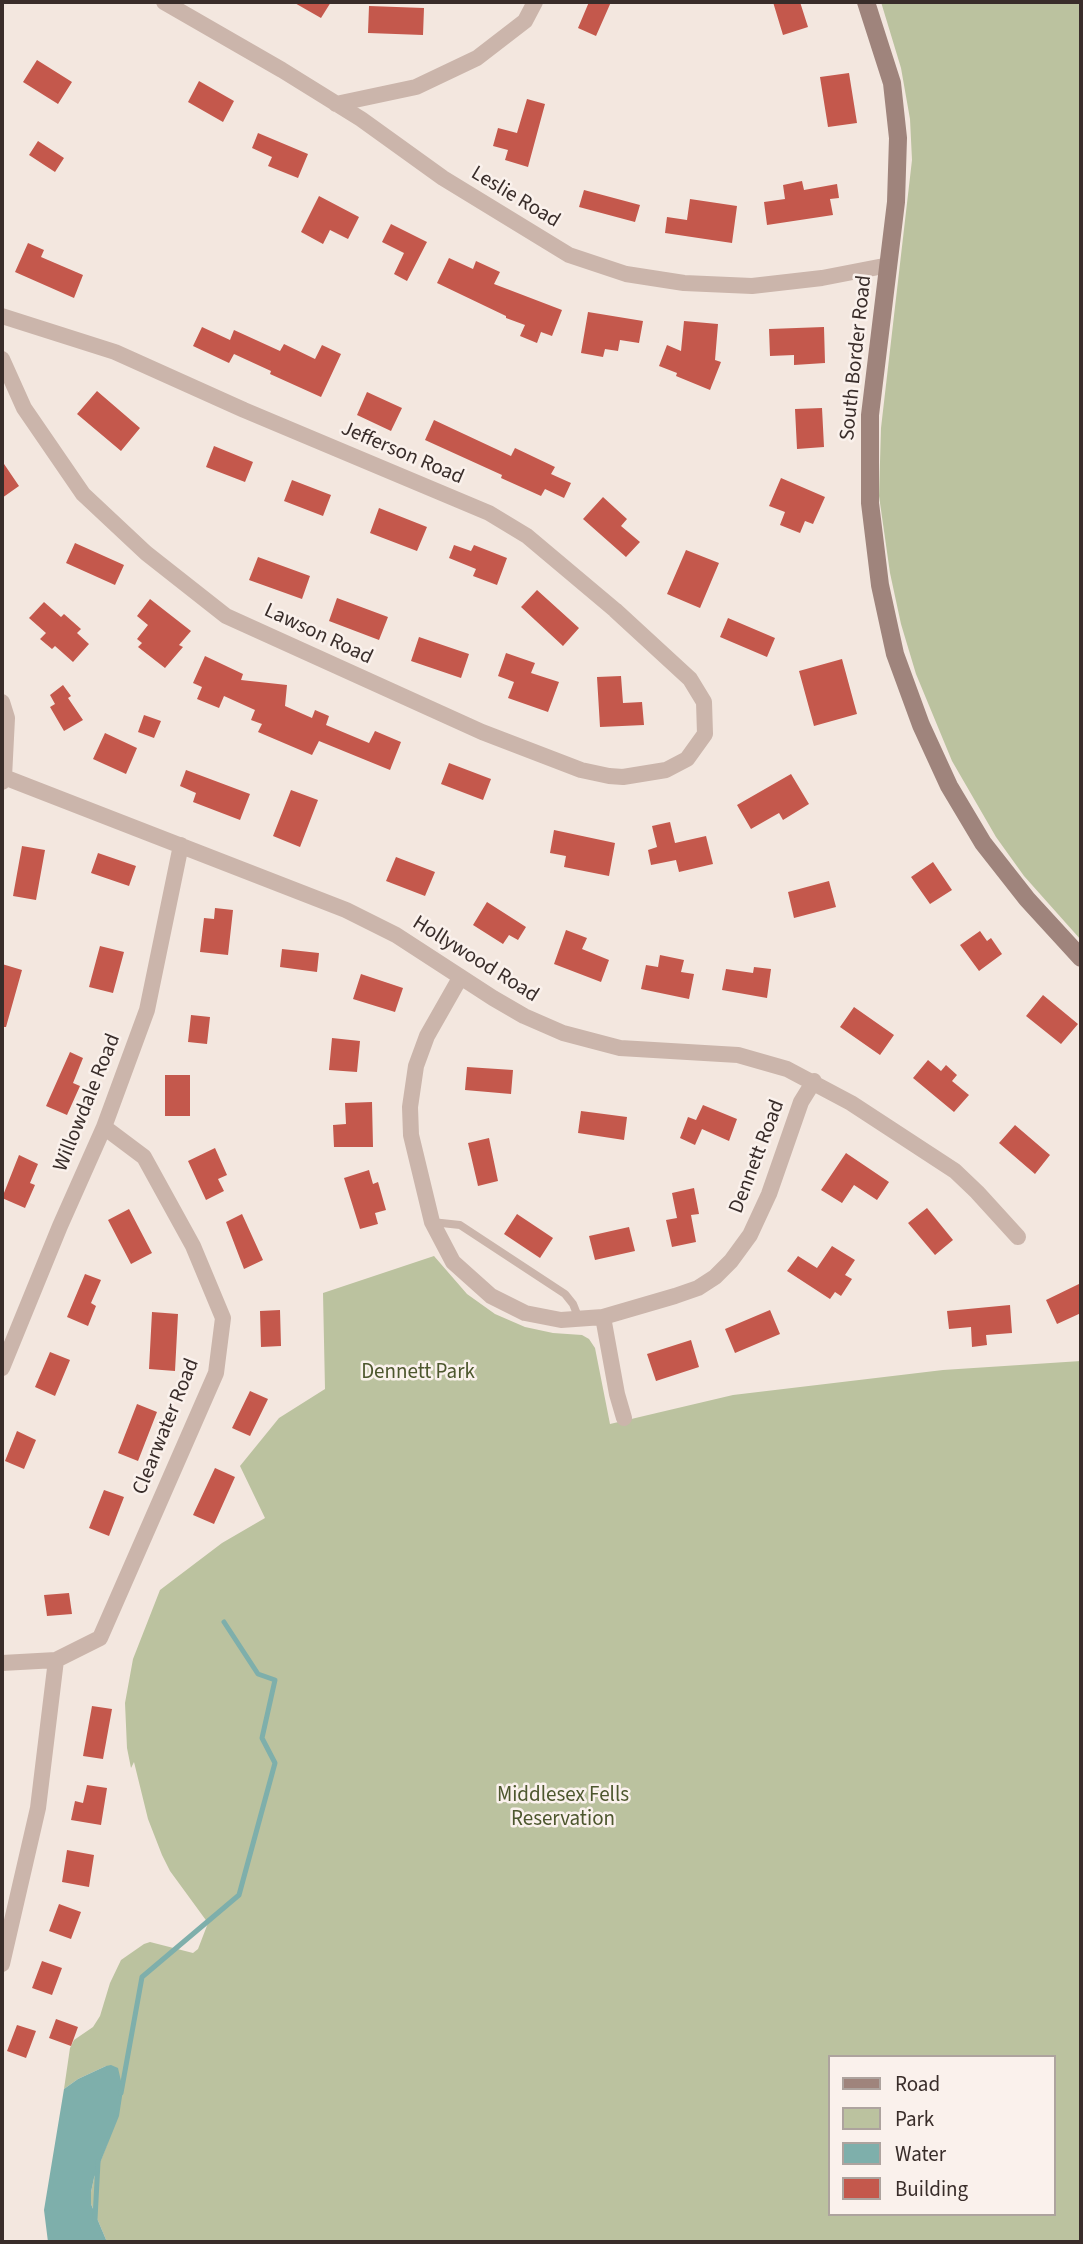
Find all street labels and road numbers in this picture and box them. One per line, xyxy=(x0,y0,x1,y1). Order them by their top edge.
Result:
street label: Leslie Road xyxy=(466,162,564,234)
street label: South Border Road xyxy=(836,274,878,442)
street label: Jefferson Road xyxy=(337,417,467,491)
street label: Lawson Road xyxy=(260,599,376,671)
street label: Hollywood Road xyxy=(407,911,543,1009)
street label: Willowdale Road xyxy=(49,1031,127,1175)
street label: Dennett Road xyxy=(725,1097,791,1217)
street label: Clearwater Road xyxy=(128,1355,206,1499)

